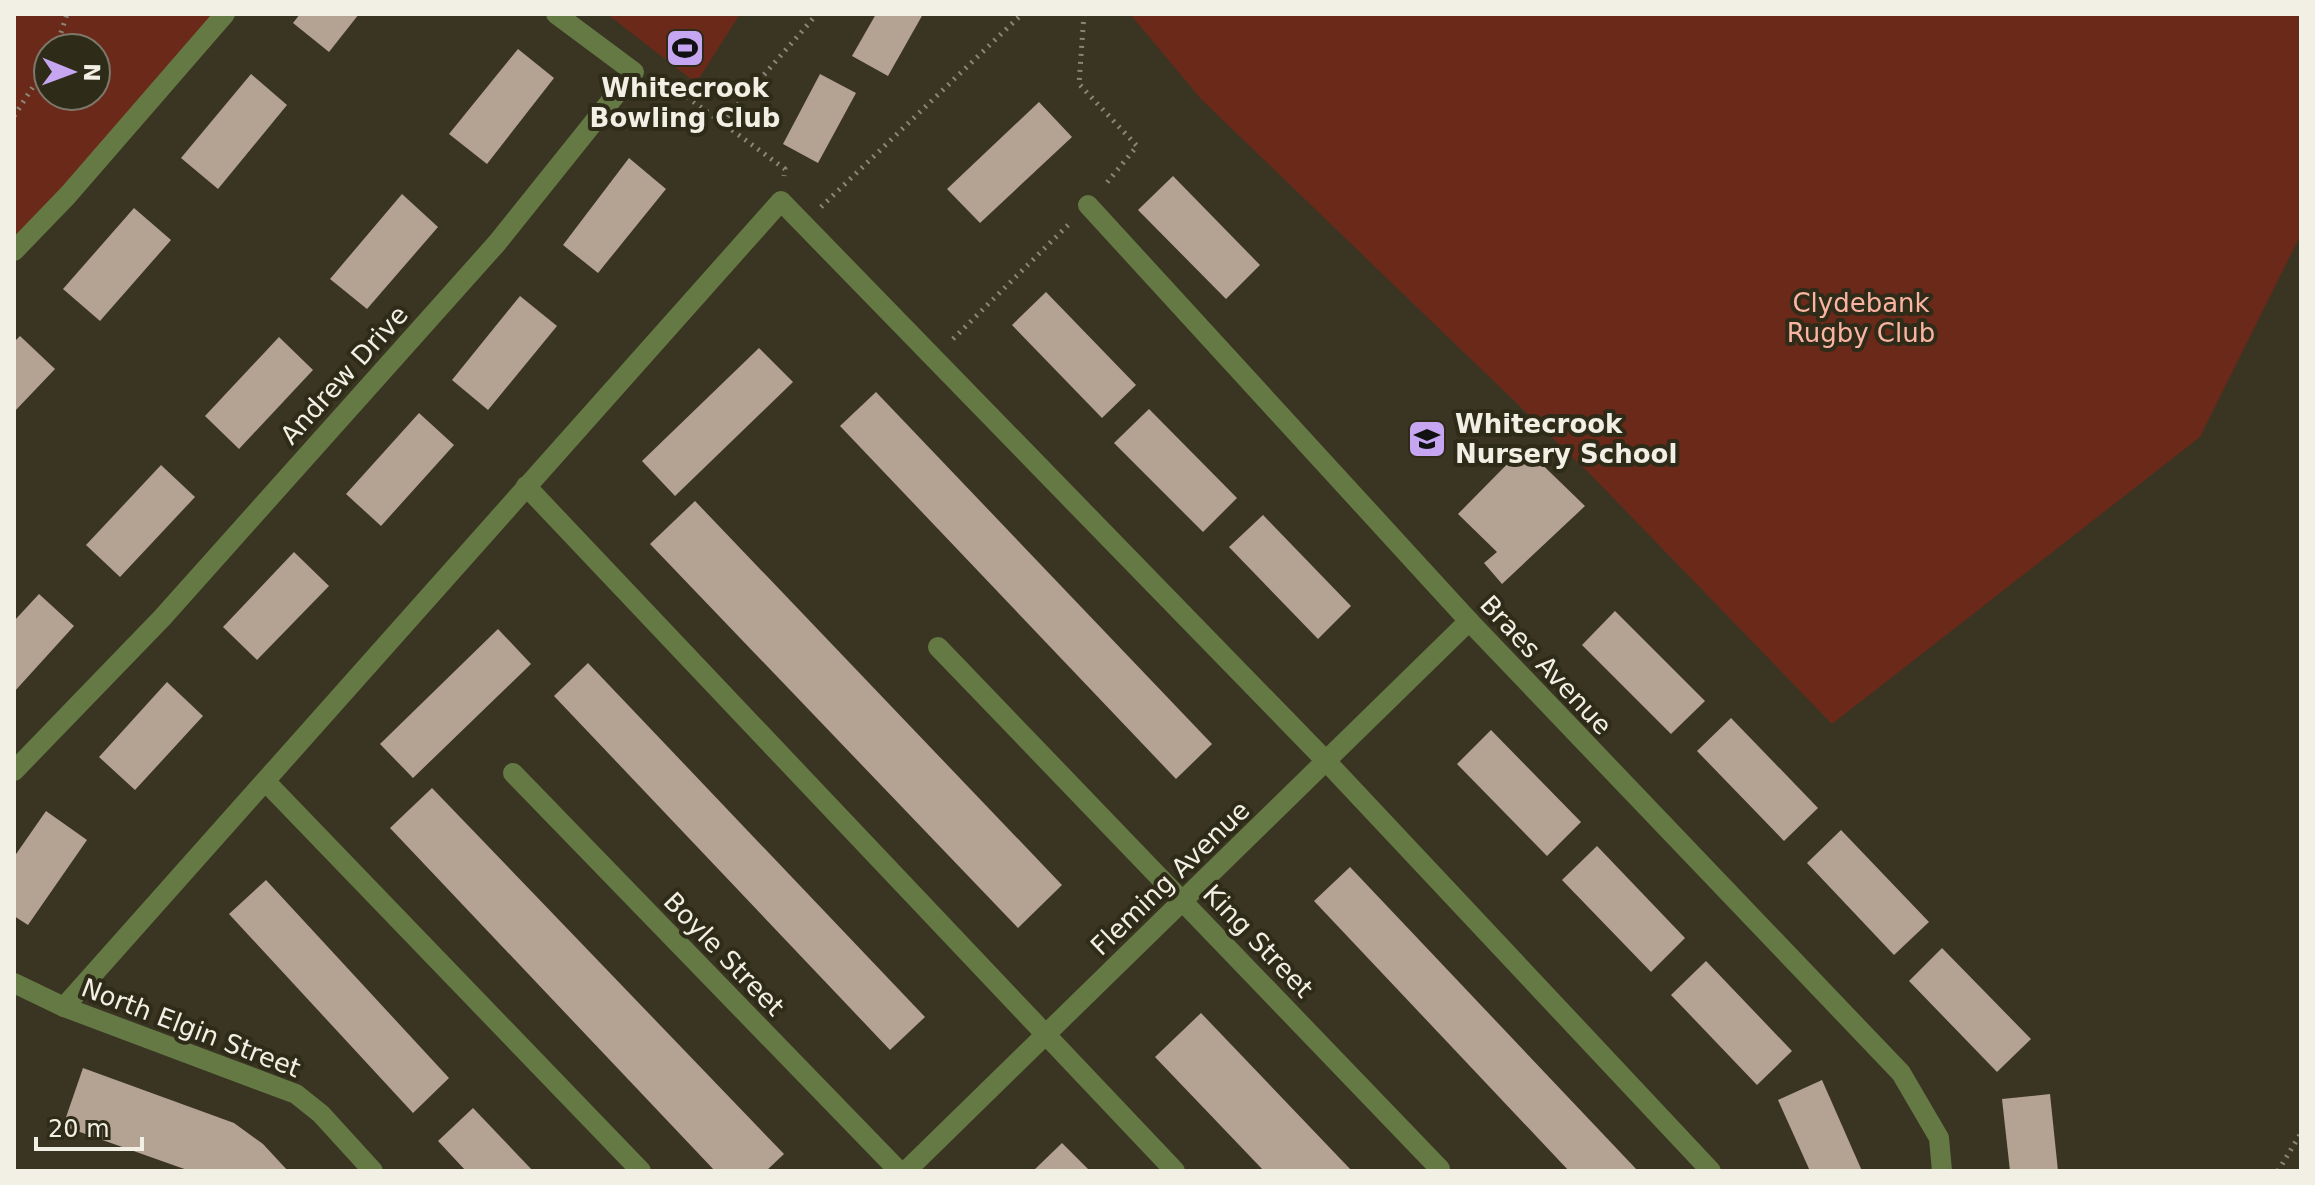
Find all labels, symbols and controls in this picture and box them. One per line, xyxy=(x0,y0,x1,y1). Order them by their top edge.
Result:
sports icon: Whitecrook Bowling Club xyxy=(664,27,706,69)
north arrow xyxy=(32,32,112,112)
text: N xyxy=(79,63,104,82)
place label: Whitecrook Bowling Club xyxy=(590,73,780,133)
park label: Clydebank Rugby Club xyxy=(1787,288,1935,348)
street label: Andrew Drive xyxy=(274,300,414,450)
place label: Whitecrook Nursery School xyxy=(1455,409,1677,469)
school or university icon: Whitecrook Nursery School xyxy=(1406,418,1448,460)
street label: Braes Avenue xyxy=(1474,589,1618,741)
street label: Fleming Avenue xyxy=(1085,795,1255,961)
street label: King Street xyxy=(1197,879,1319,1003)
street label: Boyle Street xyxy=(658,886,790,1022)
street label: North Elgin Street xyxy=(77,972,305,1084)
scale bar xyxy=(36,1101,142,1151)
text: 20 m xyxy=(48,1115,110,1143)

